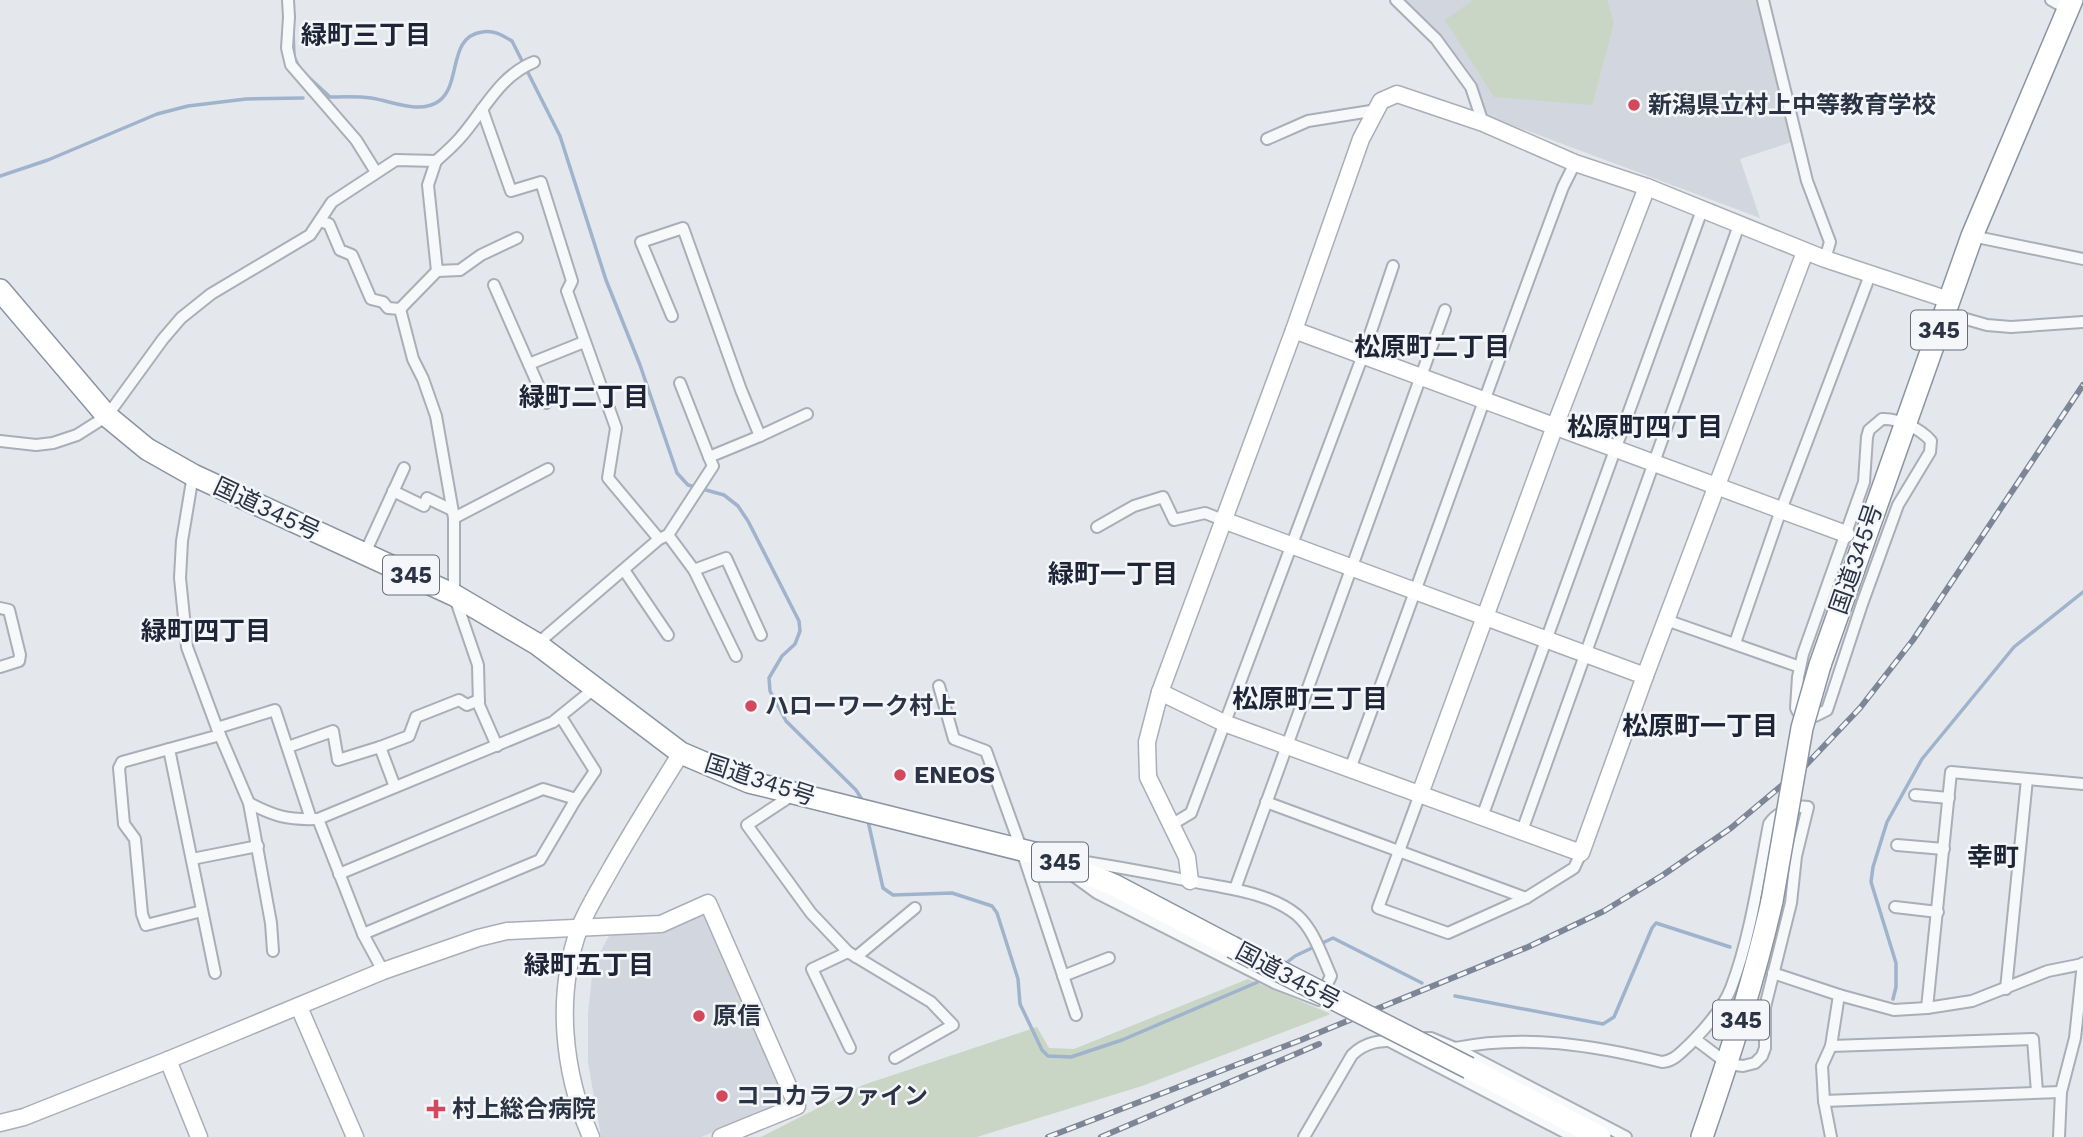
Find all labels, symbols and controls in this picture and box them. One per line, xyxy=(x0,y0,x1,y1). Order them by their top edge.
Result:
district label: 緑町三丁目 xyxy=(301,20,431,50)
place label: 新潟県立村上中等教育学校 xyxy=(1648,91,1936,119)
marker: 新潟県立村上中等教育学校 xyxy=(1626,97,1642,113)
road number: 345 xyxy=(1911,310,1967,350)
district label: 松原町二丁目 xyxy=(1354,332,1510,362)
district label: 緑町二丁目 xyxy=(519,382,649,412)
district label: 松原町四丁目 xyxy=(1567,412,1723,442)
street label: 国道345号 xyxy=(209,472,325,546)
street label: 国道345号 xyxy=(1824,500,1888,618)
road number: 345 xyxy=(383,555,439,594)
district label: 緑町一丁目 xyxy=(1048,559,1178,589)
district label: 緑町四丁目 xyxy=(141,616,271,646)
district label: 松原町三丁目 xyxy=(1232,684,1388,714)
place label: ハローワーク村上 xyxy=(765,692,957,720)
marker: ハローワーク村上 xyxy=(743,698,759,714)
district label: 松原町一丁目 xyxy=(1622,711,1778,741)
street label: 国道345号 xyxy=(701,749,819,811)
place label: ENEOS xyxy=(914,761,995,789)
marker: ENEOS xyxy=(892,767,908,783)
road number: 345 xyxy=(1032,842,1088,882)
district label: 幸町 xyxy=(1967,842,2019,872)
street label: 国道345号 xyxy=(1231,937,1345,1015)
district label: 緑町五丁目 xyxy=(524,950,654,980)
road number: 345 xyxy=(1713,1001,1769,1040)
place label: 原信 xyxy=(713,1002,761,1030)
marker: 原信 xyxy=(691,1008,707,1024)
place label: ココカラファイン xyxy=(736,1082,928,1110)
marker: ココカラファイン xyxy=(714,1088,730,1104)
place label: 村上総合病院 xyxy=(452,1095,596,1123)
marker: 村上総合病院 xyxy=(426,1099,446,1119)

